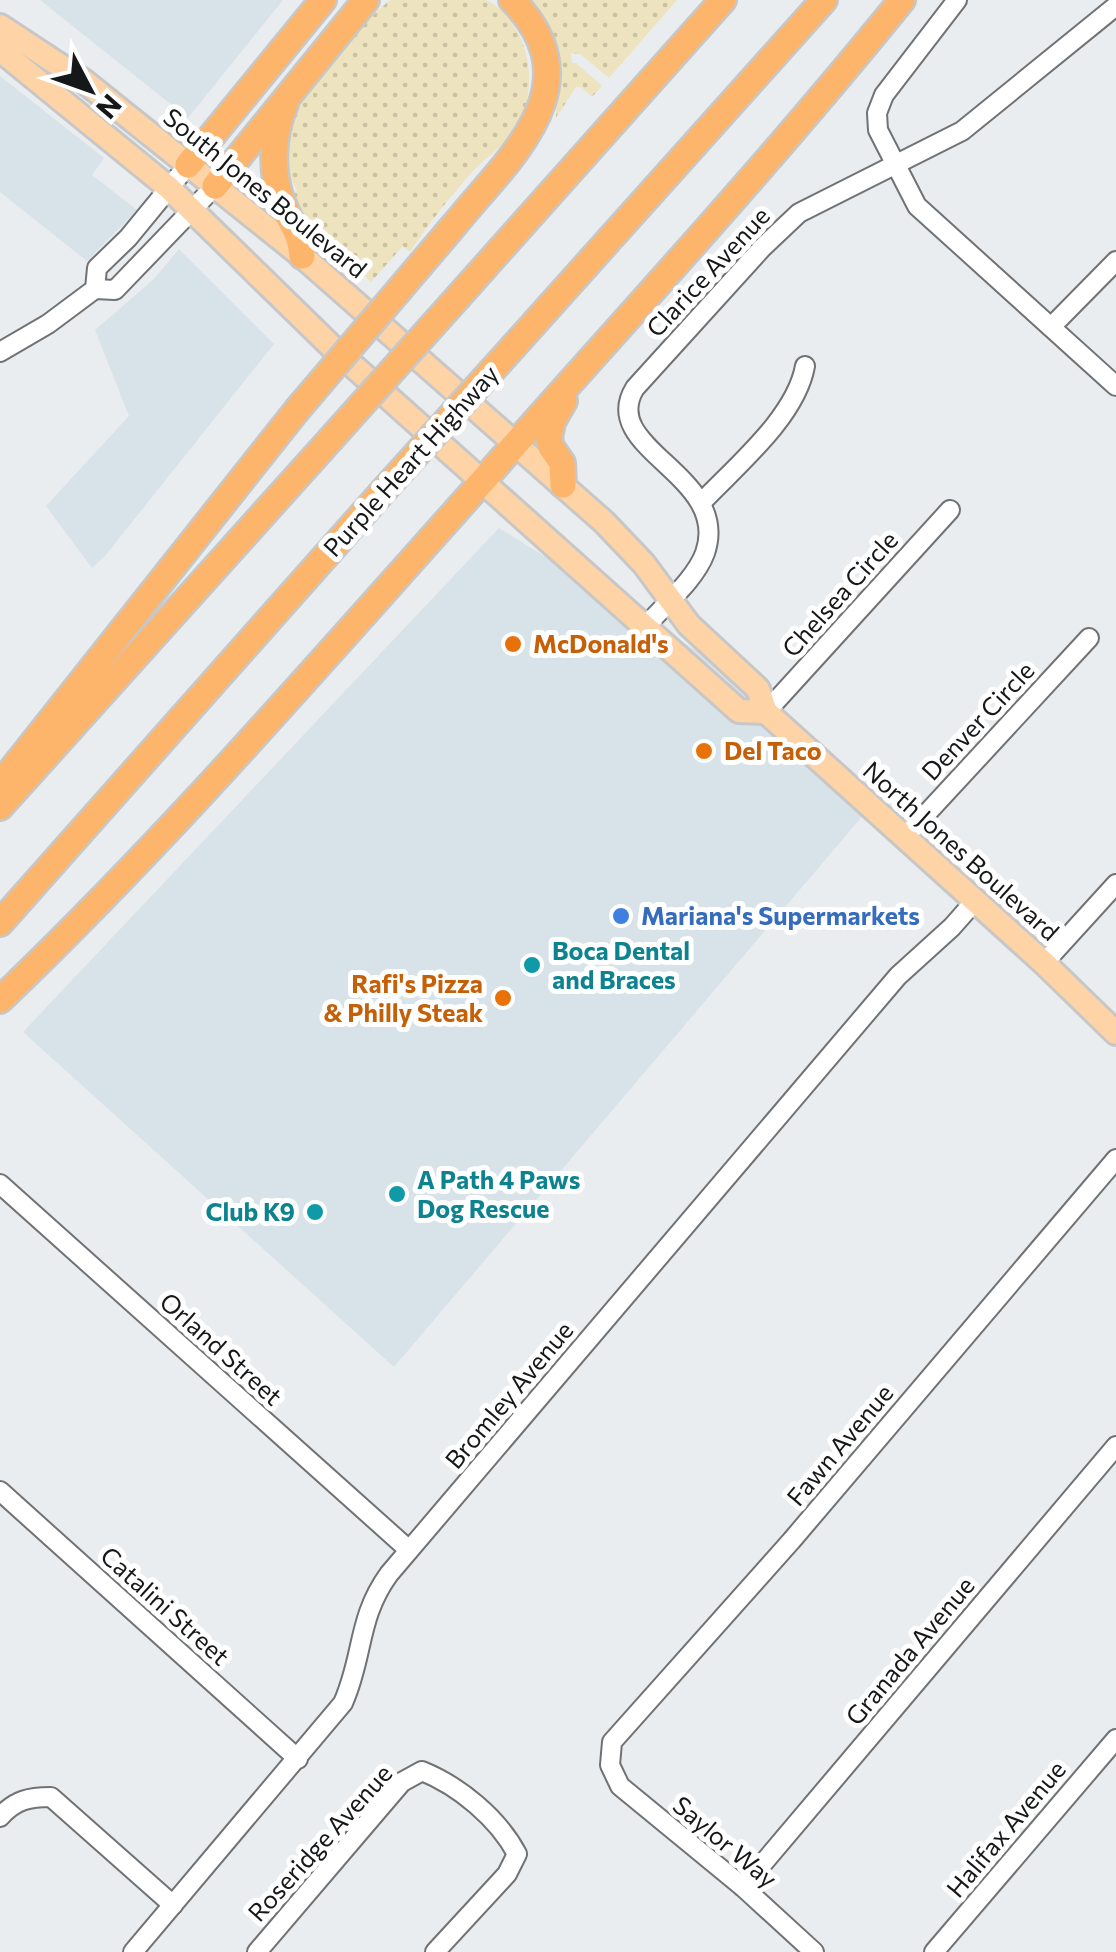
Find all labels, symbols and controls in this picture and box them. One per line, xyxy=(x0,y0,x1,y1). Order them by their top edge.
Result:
north arrow xyxy=(40,40,140,140)
text: N xyxy=(90,88,129,126)
street label: South Jones Boulevard xyxy=(158,101,373,283)
street label: Clarice Avenue xyxy=(639,200,775,342)
street label: Purple Heart Highway xyxy=(316,358,504,562)
street label: Chelsea Circle xyxy=(775,524,903,662)
place label: McDonald's xyxy=(533,628,669,658)
marker: McDonald's xyxy=(502,633,524,655)
street label: Denver Circle xyxy=(915,655,1040,786)
place label: Del Taco xyxy=(724,735,822,765)
marker: Del Taco xyxy=(693,740,715,762)
street label: North Jones Boulevard xyxy=(858,754,1066,946)
place label: Mariana's Supermarkets xyxy=(641,900,920,930)
marker: Mariana's Supermarkets xyxy=(610,905,632,927)
place label: Boca Dental and Braces xyxy=(552,935,690,994)
marker: Boca Dental and Braces xyxy=(521,954,543,976)
place label: Rafi's Pizza & Philly Steak xyxy=(323,968,484,1027)
marker: Rafi's Pizza & Philly Steak xyxy=(492,987,514,1009)
place label: A Path 4 Paws Dog Rescue xyxy=(417,1164,580,1223)
marker: A Path 4 Paws Dog Rescue xyxy=(386,1183,408,1205)
place label: Club K9 xyxy=(205,1196,295,1226)
marker: Club K9 xyxy=(304,1201,326,1223)
street label: Orland Street xyxy=(154,1286,289,1411)
street label: Bromley Avenue xyxy=(438,1315,578,1474)
street label: Fawn Avenue xyxy=(780,1378,899,1511)
street label: Catalini Street xyxy=(95,1540,236,1671)
street label: Granada Avenue xyxy=(839,1570,980,1731)
street label: Halifax Avenue xyxy=(940,1754,1071,1903)
street label: Roseridge Avenue xyxy=(241,1758,398,1927)
street label: Saylor Way xyxy=(668,1789,784,1893)

